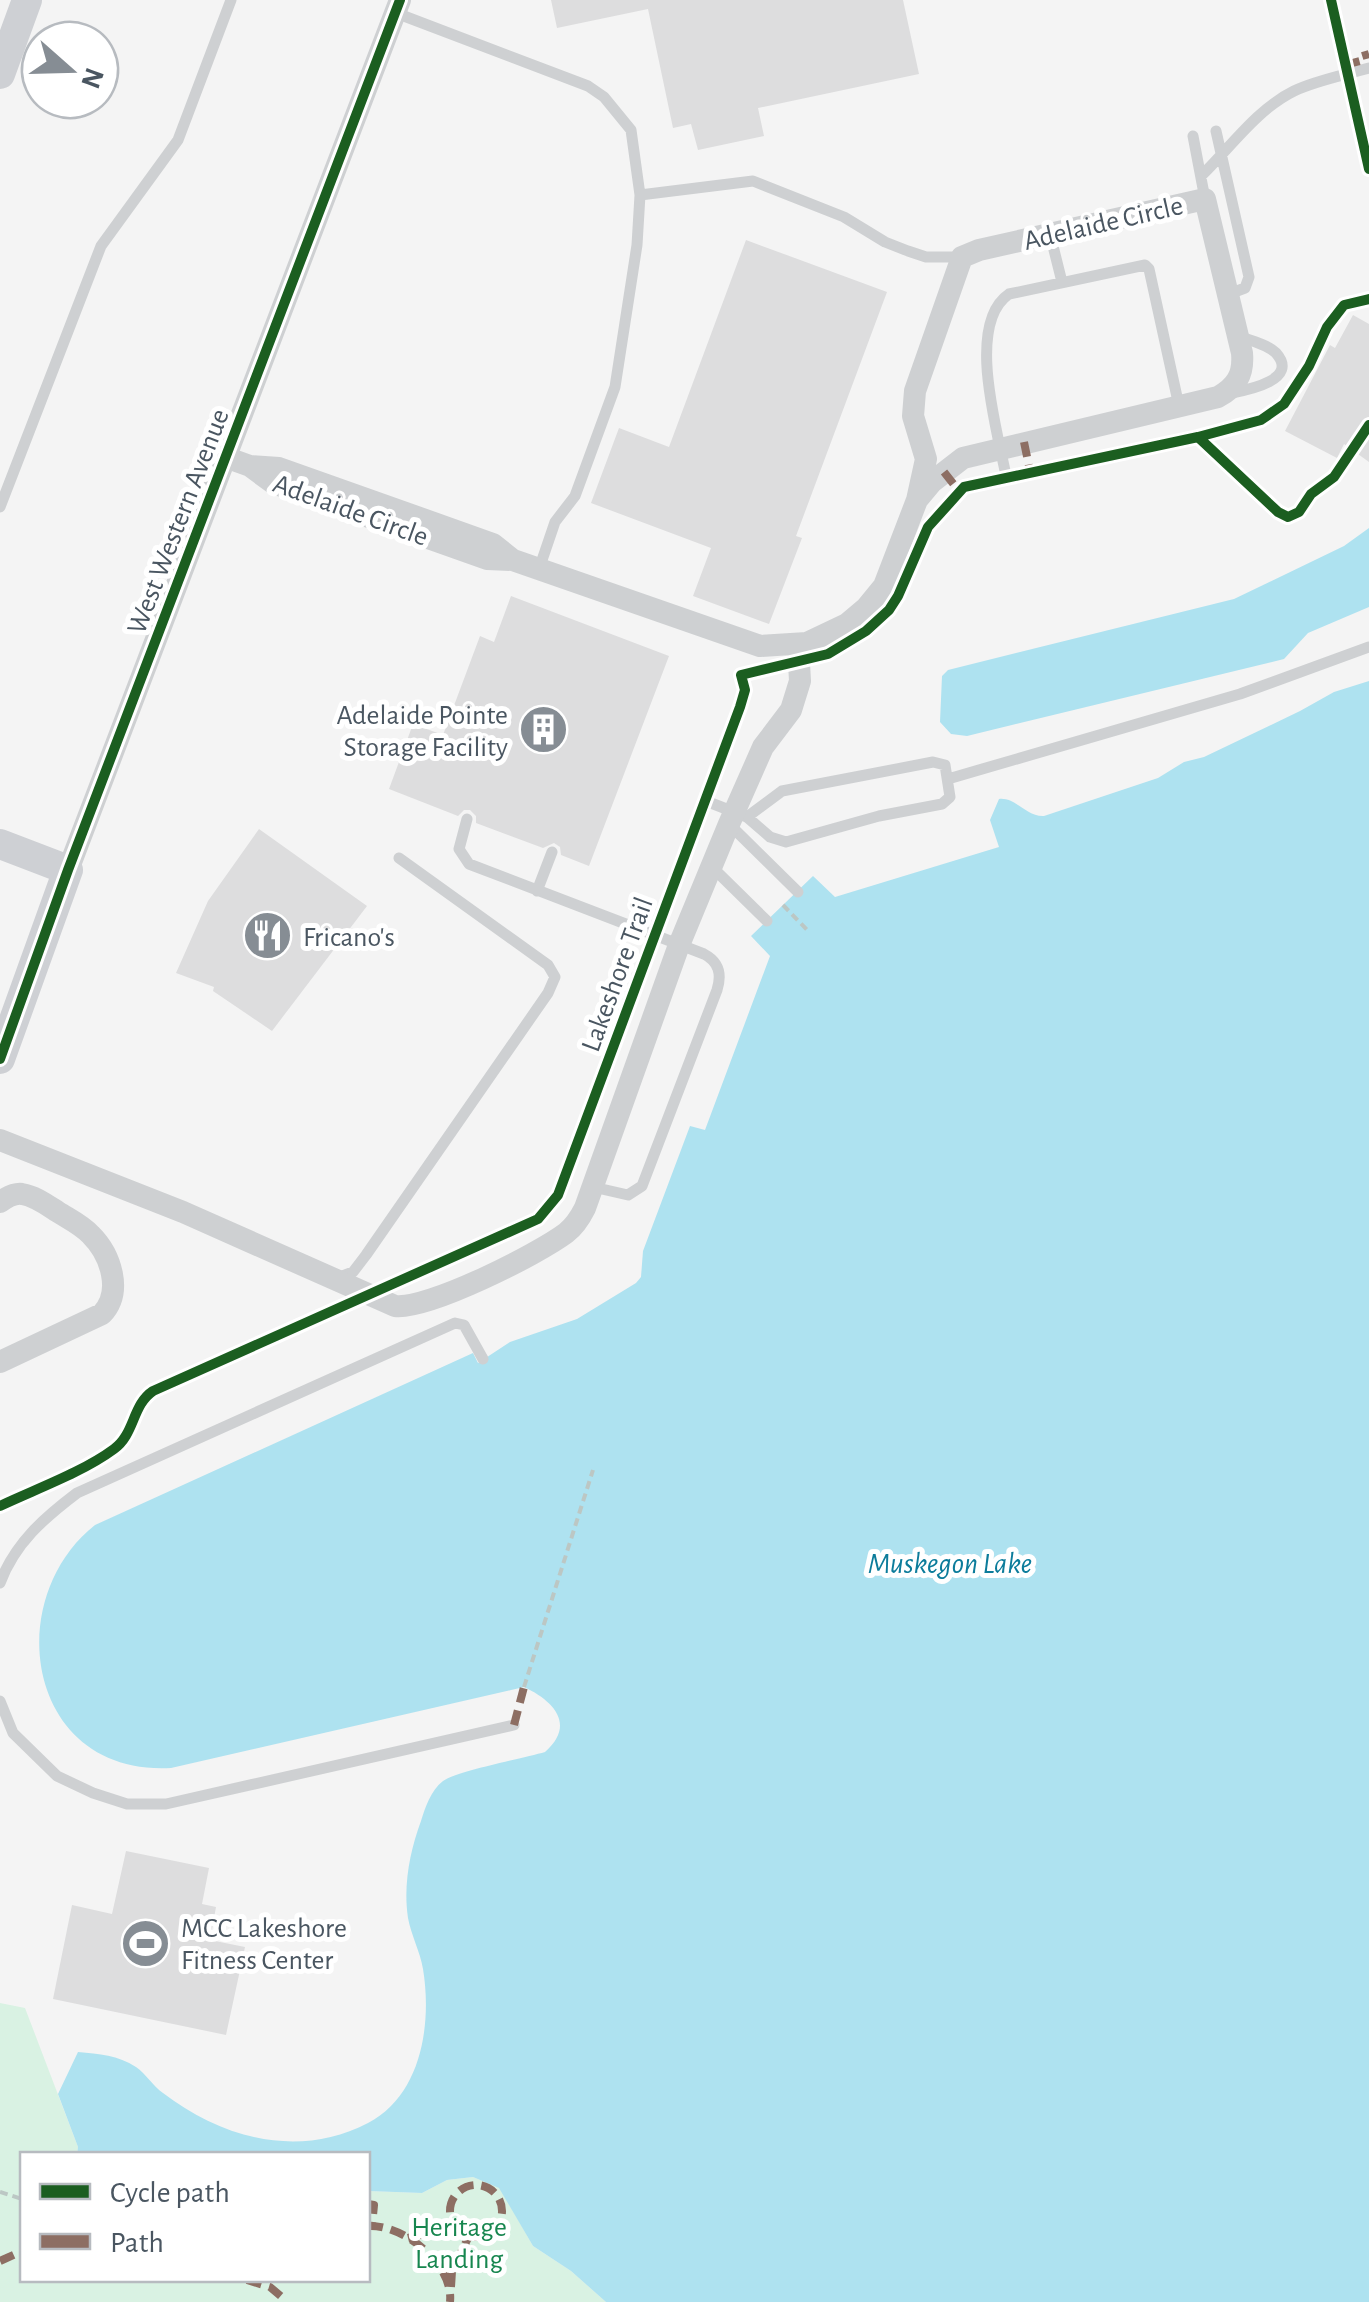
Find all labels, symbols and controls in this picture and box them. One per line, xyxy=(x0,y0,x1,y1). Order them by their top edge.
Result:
north arrow xyxy=(20,20,120,120)
text: N xyxy=(75,64,108,92)
street label: Adelaide Circle xyxy=(1021,192,1186,256)
street label: West Western Avenue xyxy=(123,405,235,638)
street label: Adelaide Circle xyxy=(269,470,432,552)
place label: Adelaide Pointe Storage Facility xyxy=(336,702,508,762)
building icon: Adelaide Pointe Storage Facility xyxy=(517,704,569,756)
street label: Lakeshore Trail xyxy=(577,894,659,1056)
restaurant icon: Fricano's xyxy=(242,910,294,962)
place label: Fricano's xyxy=(303,924,395,952)
water label: Muskegon Lake xyxy=(868,1549,1032,1579)
place label: MCC Lakeshore Fitness Center xyxy=(181,1915,347,1975)
sports icon: MCC Lakeshore Fitness Center xyxy=(120,1917,172,1969)
legend xyxy=(20,2152,370,2282)
text: Cycle path xyxy=(110,2178,230,2208)
park label: Heritage Landing xyxy=(411,2214,507,2274)
text: Path xyxy=(110,2228,164,2258)

